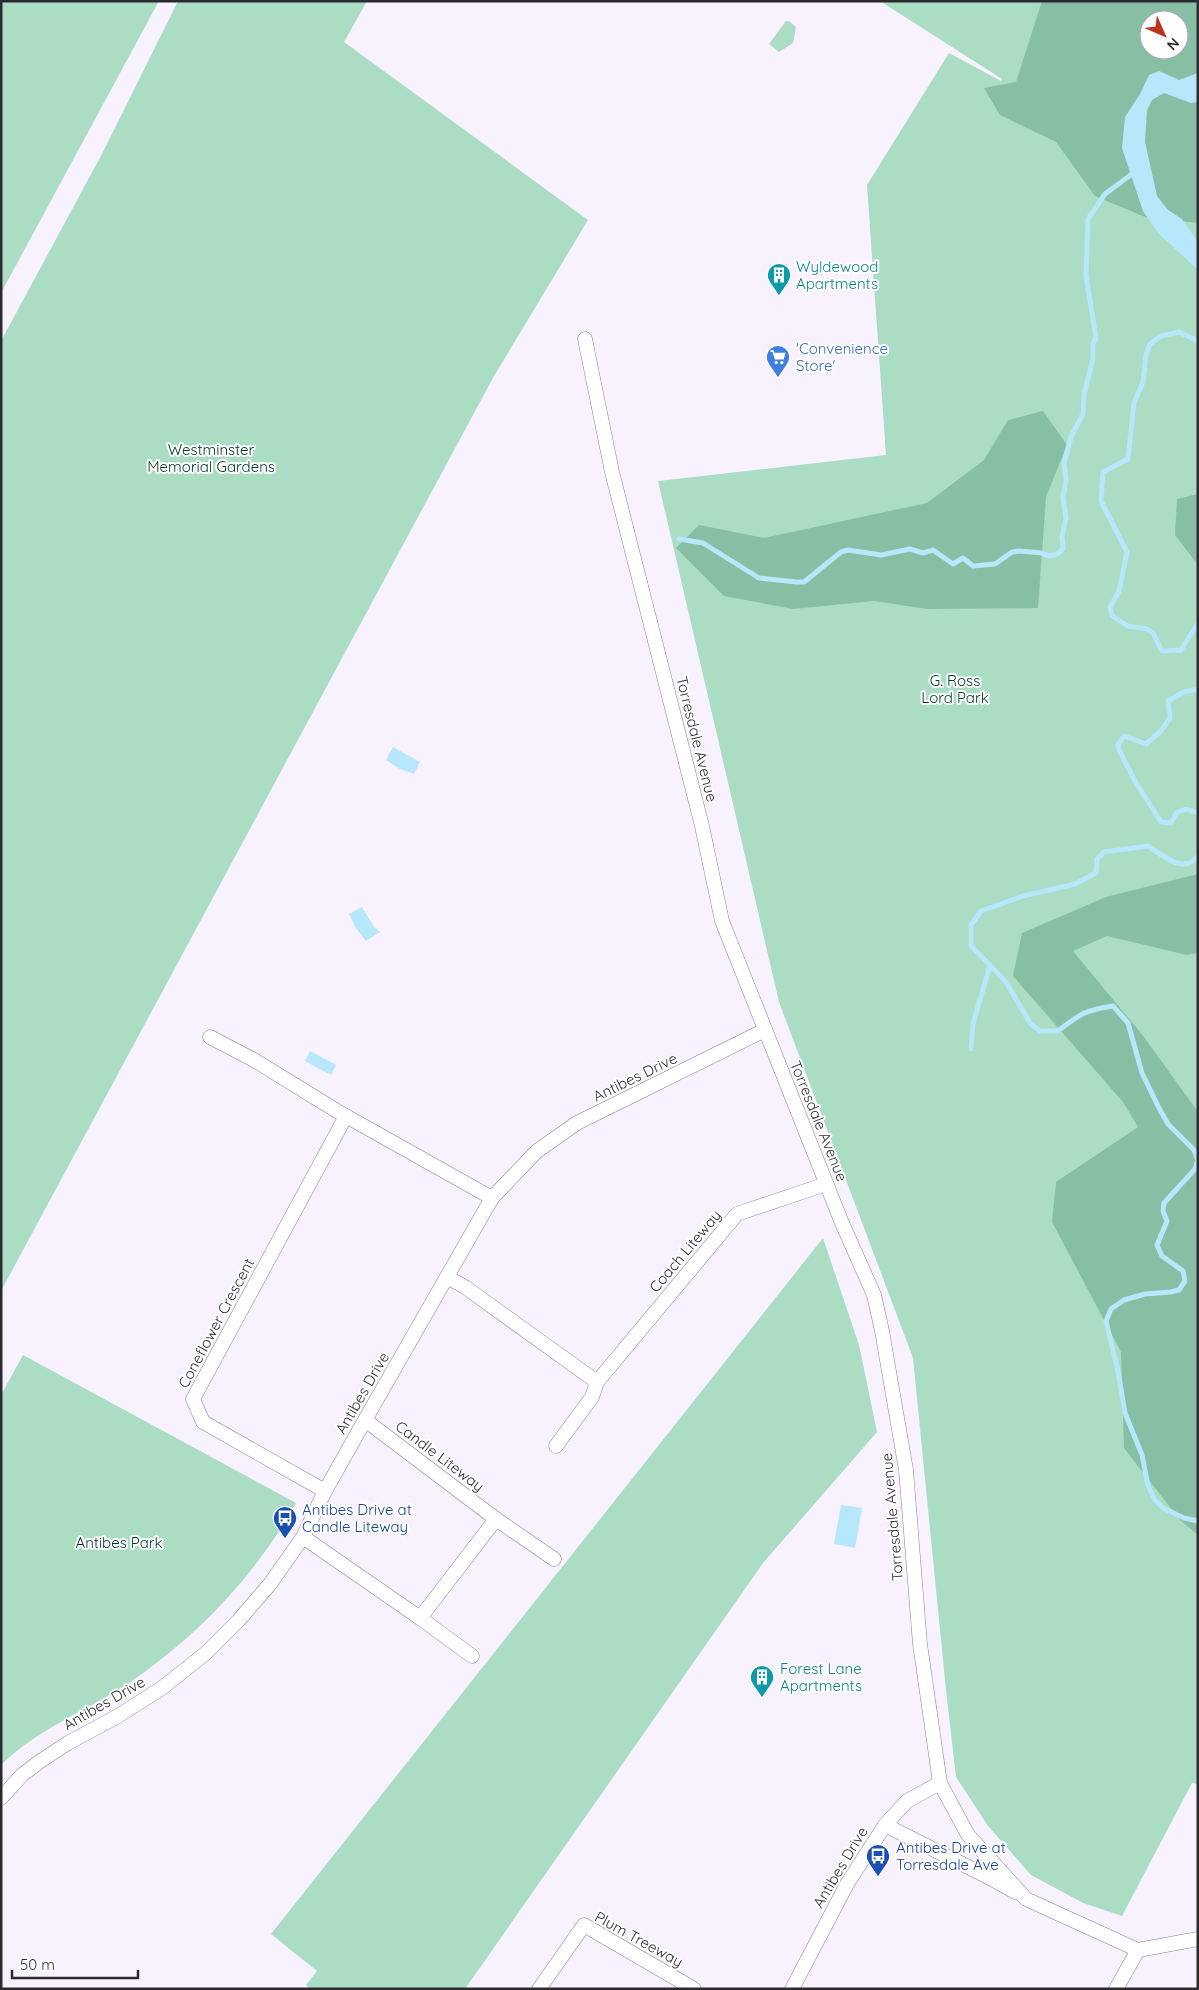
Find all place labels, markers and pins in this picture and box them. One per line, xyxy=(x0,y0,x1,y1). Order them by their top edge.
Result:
place label: Wyldewood Apartments xyxy=(796,257,878,293)
building icon: Wyldewood Apartments xyxy=(766,262,792,296)
place label: 'Convenience Store' xyxy=(796,339,888,375)
supermarket icon: 'Convenience Store' xyxy=(765,344,791,378)
place label: Antibes Drive at Candle Liteway xyxy=(302,1500,412,1536)
bus stop icon: Antibes Drive at Candle Liteway xyxy=(272,1505,298,1539)
place label: Forest Lane Apartments xyxy=(780,1659,862,1695)
building icon: Forest Lane Apartments xyxy=(749,1664,775,1698)
place label: Antibes Drive at Torresdale Ave xyxy=(896,1838,1006,1874)
bus stop icon: Antibes Drive at Torresdale Ave xyxy=(865,1843,891,1877)

